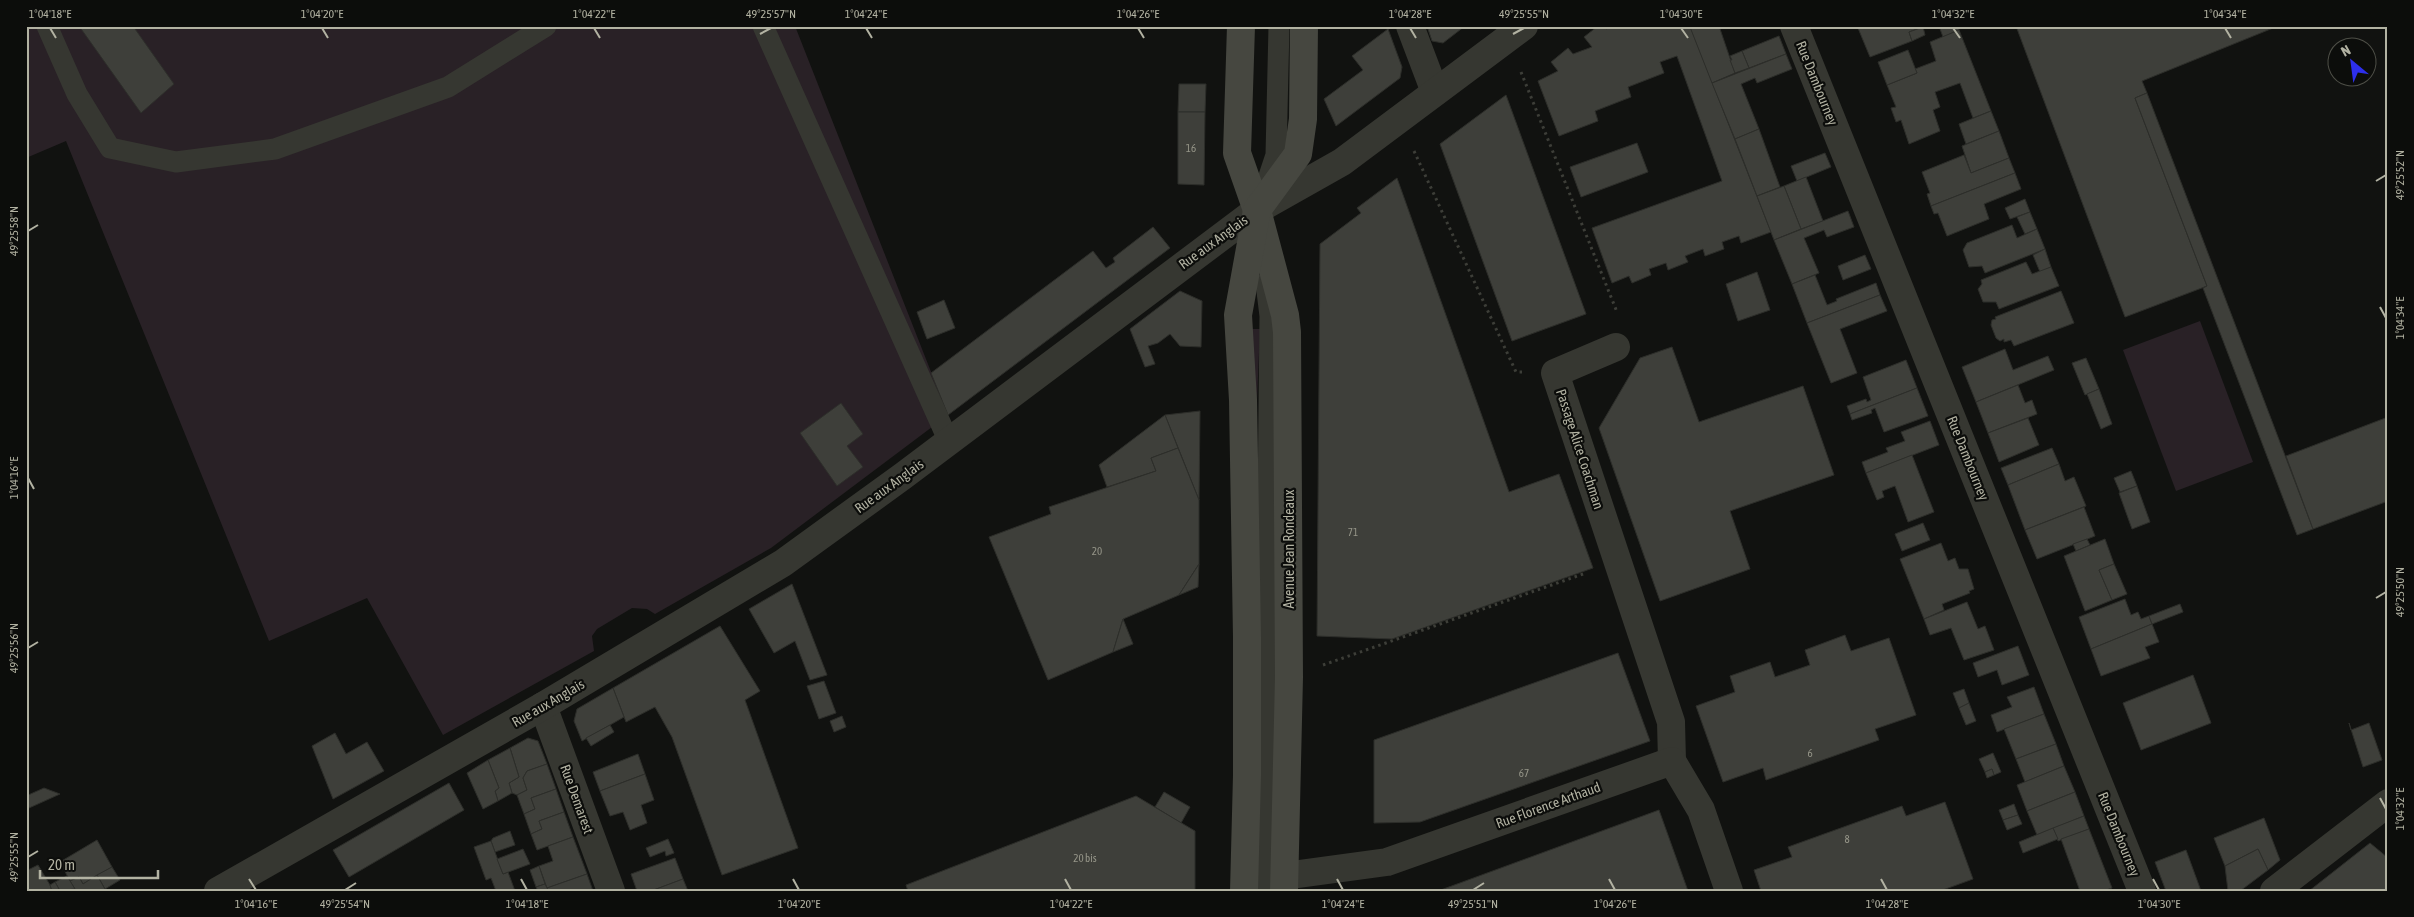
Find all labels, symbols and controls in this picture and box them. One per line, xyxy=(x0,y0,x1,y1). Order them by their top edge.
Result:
text: 1°04'18"E xyxy=(29,7,71,21)
text: 1°04'20"E xyxy=(301,7,343,21)
text: 1°04'22"E xyxy=(573,7,615,21)
text: 49°25'57"N xyxy=(746,7,796,21)
text: 1°04'24"E xyxy=(845,7,887,21)
text: 1°04'26"E xyxy=(1117,7,1159,21)
text: 1°04'28"E xyxy=(1389,7,1431,21)
text: 49°25'55"N xyxy=(1499,7,1549,21)
text: 1°04'30"E xyxy=(1660,7,1702,21)
text: 1°04'32"E xyxy=(1932,7,1974,21)
text: 1°04'34"E xyxy=(2204,7,2246,21)
north arrow xyxy=(2326,38,2376,88)
street label: Rue Dambourney xyxy=(1793,39,1841,128)
text: N xyxy=(2338,42,2353,60)
house number: 16 xyxy=(1186,142,1196,154)
text: 49°25'52"N xyxy=(2393,150,2407,200)
text: 49°25'58"N xyxy=(7,206,21,256)
street label: Rue aux Anglais xyxy=(1176,212,1250,272)
text: 1°04'34"E xyxy=(2393,297,2407,339)
street label: Passage Alice Coachman xyxy=(1553,387,1607,511)
street label: Rue Dambourney xyxy=(1944,414,1992,503)
street label: Rue aux Anglais xyxy=(852,456,926,516)
text: 1°04'16"E xyxy=(7,457,21,499)
street label: Avenue Jean Rondeaux xyxy=(1281,489,1297,609)
house number: 71 xyxy=(1348,526,1358,538)
house number: 20 xyxy=(1092,545,1102,557)
text: 49°25'50"N xyxy=(2393,567,2407,617)
text: 49°25'56"N xyxy=(7,623,21,673)
street label: Rue aux Anglais xyxy=(509,676,587,730)
house number: 6 xyxy=(1807,747,1813,759)
street label: Rue Demarest xyxy=(557,762,597,836)
house number: 67 xyxy=(1519,767,1529,779)
street label: Rue Florence Arthaud xyxy=(1494,779,1602,831)
text: 1°04'32"E xyxy=(2393,788,2407,830)
street label: Rue Dambourney xyxy=(2095,790,2143,879)
text: 49°25'55"N xyxy=(7,832,21,882)
house number: 8 xyxy=(1844,833,1850,845)
scale bar xyxy=(40,847,158,879)
house number: 20 bis xyxy=(1073,852,1097,864)
text: 20 m xyxy=(48,856,75,873)
text: 1°04'16"E xyxy=(235,897,277,911)
text: 49°25'54"N xyxy=(320,897,370,911)
text: 1°04'18"E xyxy=(506,897,548,911)
text: 1°04'20"E xyxy=(778,897,820,911)
text: 1°04'22"E xyxy=(1050,897,1092,911)
text: 1°04'24"E xyxy=(1322,897,1364,911)
text: 49°25'51"N xyxy=(1448,897,1498,911)
text: 1°04'26"E xyxy=(1594,897,1636,911)
text: 1°04'28"E xyxy=(1866,897,1908,911)
text: 1°04'30"E xyxy=(2138,897,2180,911)

